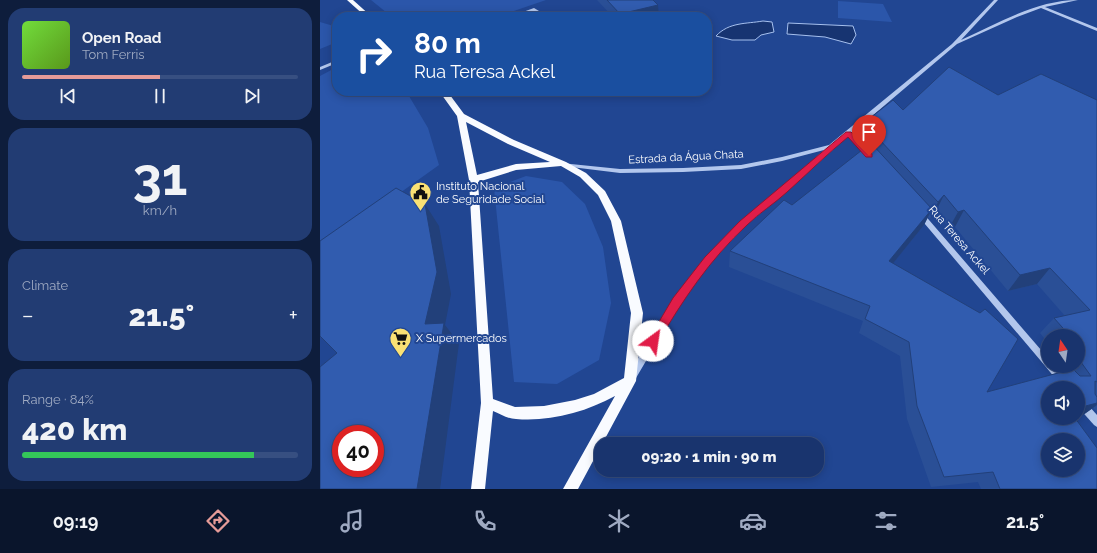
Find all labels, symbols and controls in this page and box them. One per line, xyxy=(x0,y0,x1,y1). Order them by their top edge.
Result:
text: 80 m xyxy=(414,27,481,60)
icon: right xyxy=(348,28,400,80)
text: Open Road xyxy=(82,29,162,47)
text: Tom Ferris xyxy=(82,47,145,62)
text: Rua Teresa Ackel xyxy=(414,61,555,82)
icon: previous xyxy=(57,85,79,107)
icon: pause xyxy=(149,85,171,107)
icon: next xyxy=(241,85,263,107)
pin xyxy=(852,115,886,156)
icon: arrive xyxy=(858,121,880,143)
text: 31 xyxy=(133,146,187,207)
street label: Estrada da Água Chata xyxy=(628,146,744,167)
public building icon: Instituto Nacional de Seguridade Social xyxy=(408,179,434,212)
place label: Instituto Nacional de Seguridade Social xyxy=(436,180,544,206)
text: km/h xyxy=(143,203,177,218)
street label: Rua Teresa Ackel xyxy=(926,203,992,277)
text: Climate xyxy=(22,278,68,293)
text: 21.5° xyxy=(129,298,194,333)
text: − xyxy=(22,302,34,328)
text: + xyxy=(289,302,298,328)
position arrow xyxy=(632,320,674,362)
supermarket icon: X Supermercados xyxy=(388,325,414,358)
north arrow xyxy=(1041,329,1085,373)
map controls xyxy=(1041,329,1085,477)
place label: X Supermercados xyxy=(416,332,507,345)
button: sound xyxy=(1041,381,1085,425)
text: Range · 84% xyxy=(22,392,94,407)
text: 420 km xyxy=(22,412,127,447)
speed limit sign: 40 xyxy=(332,425,384,477)
button: layers xyxy=(1041,433,1085,477)
text: 09:20 · 1 min · 90 m xyxy=(641,448,777,466)
icon: directions xyxy=(204,507,232,535)
icon: music xyxy=(338,507,366,535)
icon: phone xyxy=(471,507,499,535)
icon: climate xyxy=(605,507,633,535)
icon: car xyxy=(739,507,767,535)
icon: filters xyxy=(872,507,900,535)
text: 09:19 xyxy=(53,511,98,532)
text: 21.5° xyxy=(1006,511,1044,532)

